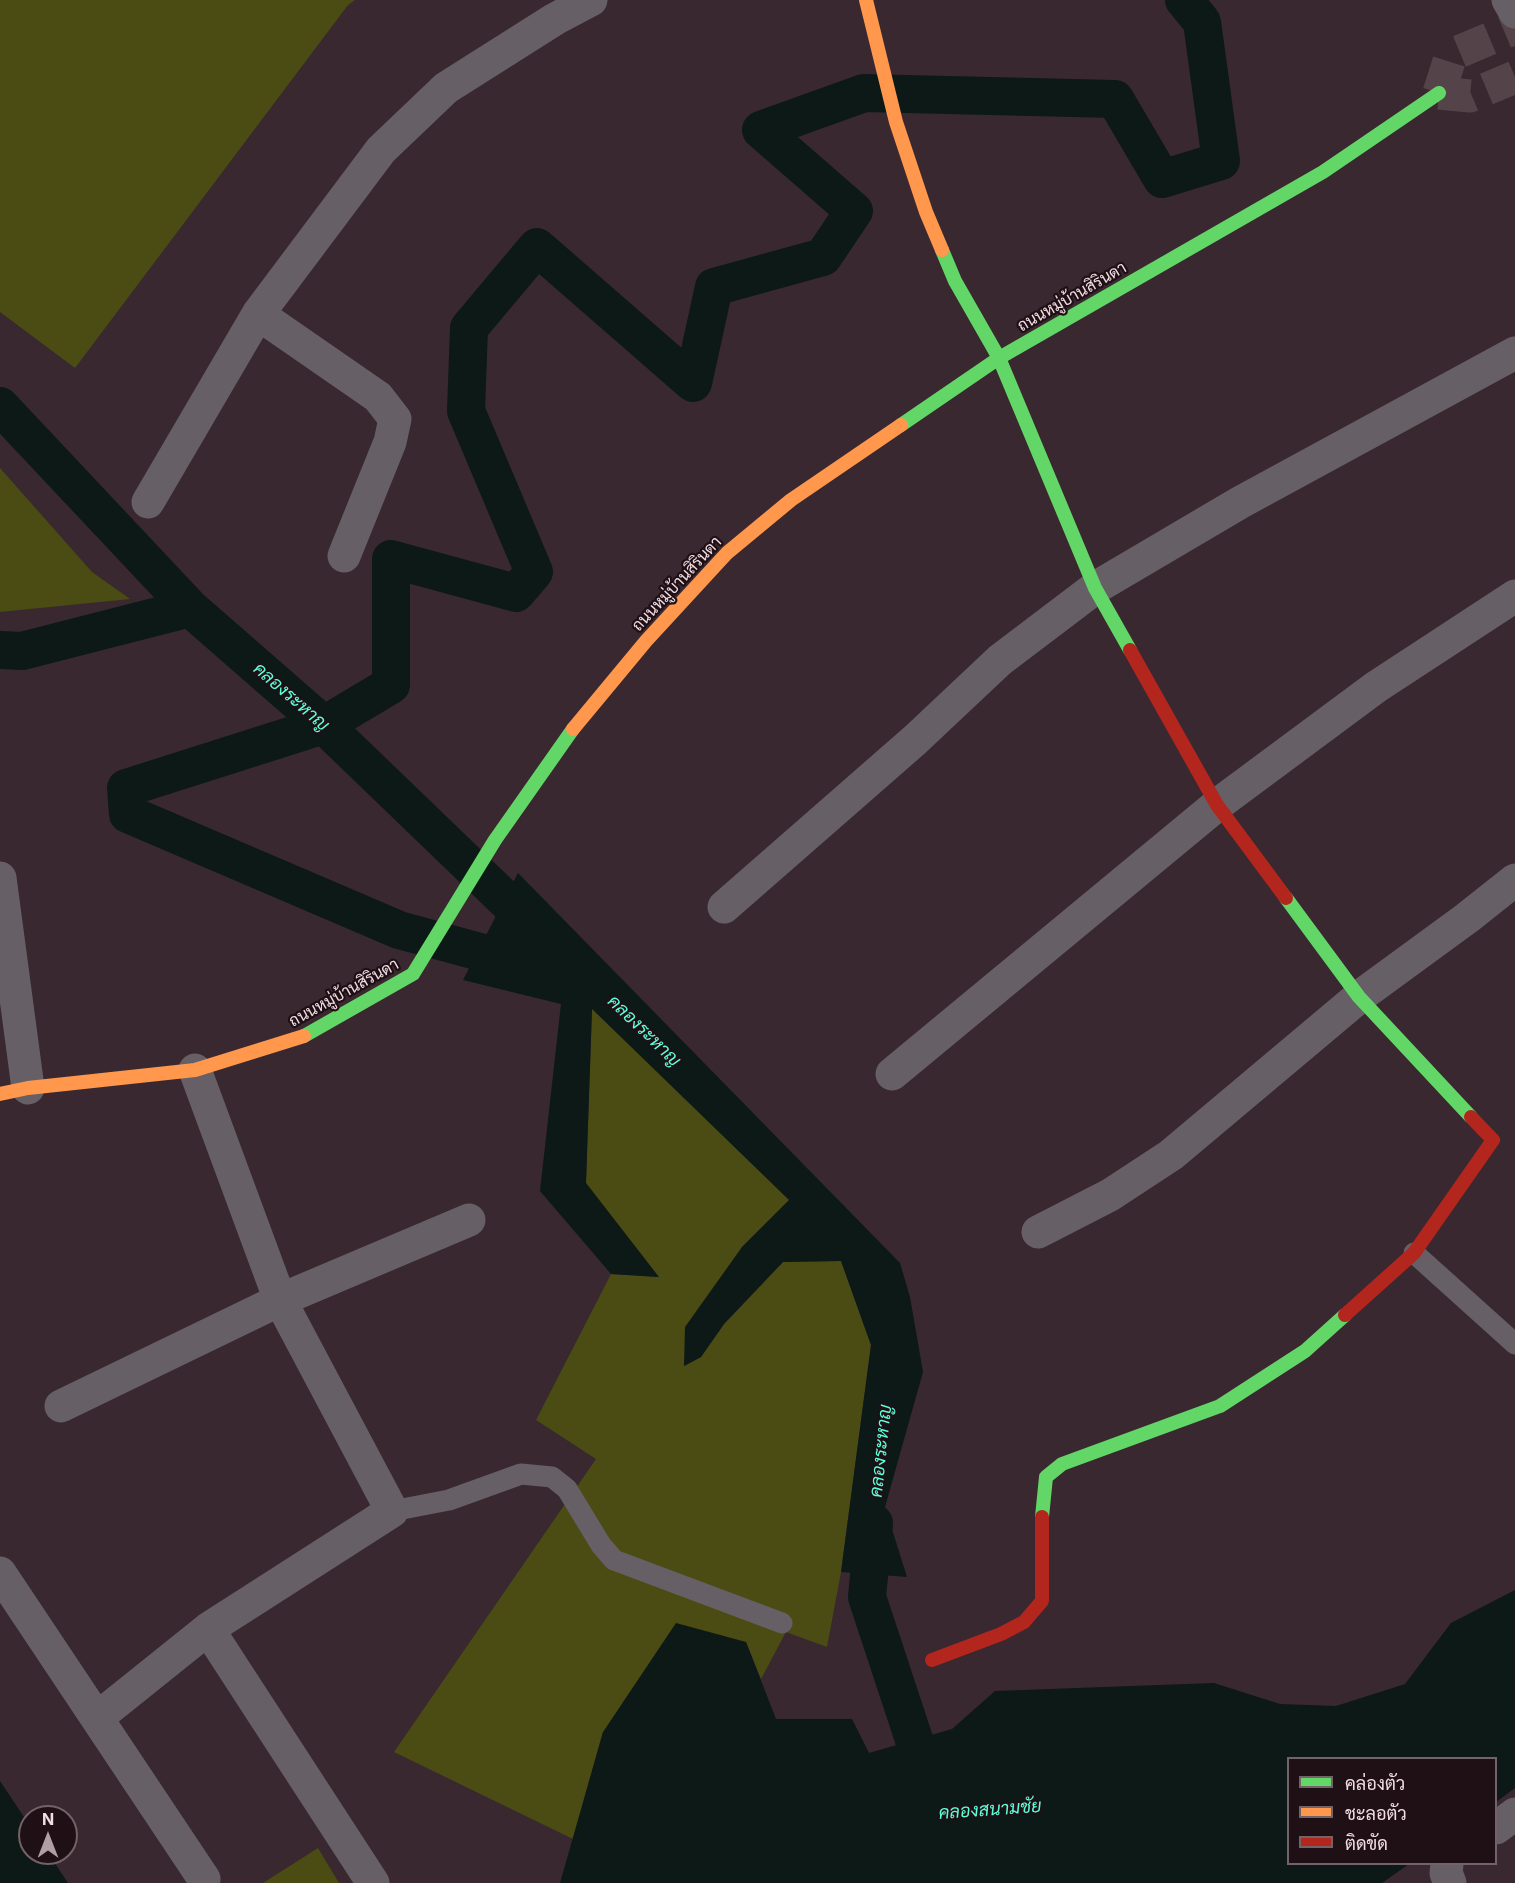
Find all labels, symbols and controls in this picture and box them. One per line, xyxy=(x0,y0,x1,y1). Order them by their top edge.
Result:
street label: ถนนหมู่บ้านสิรินดา xyxy=(1014,258,1130,336)
street label: ถนนหมู่บ้านสิรินดา xyxy=(628,533,726,635)
water label: คลองระหาญ xyxy=(249,658,333,736)
street label: ถนนหมู่บ้านสิรินดา xyxy=(286,955,402,1031)
water label: คลองระหาญ xyxy=(603,991,685,1071)
water label: คลองระหาญ xyxy=(865,1403,897,1499)
legend xyxy=(1287,1757,1497,1865)
text: คล่องตัว xyxy=(1345,1773,1405,1794)
water label: คลองสนามชัย xyxy=(938,1796,1042,1824)
text: ชะลอตัว xyxy=(1345,1803,1407,1824)
north arrow xyxy=(18,1805,78,1865)
text: N xyxy=(42,1809,54,1829)
text: ติดขัด xyxy=(1345,1833,1388,1854)

